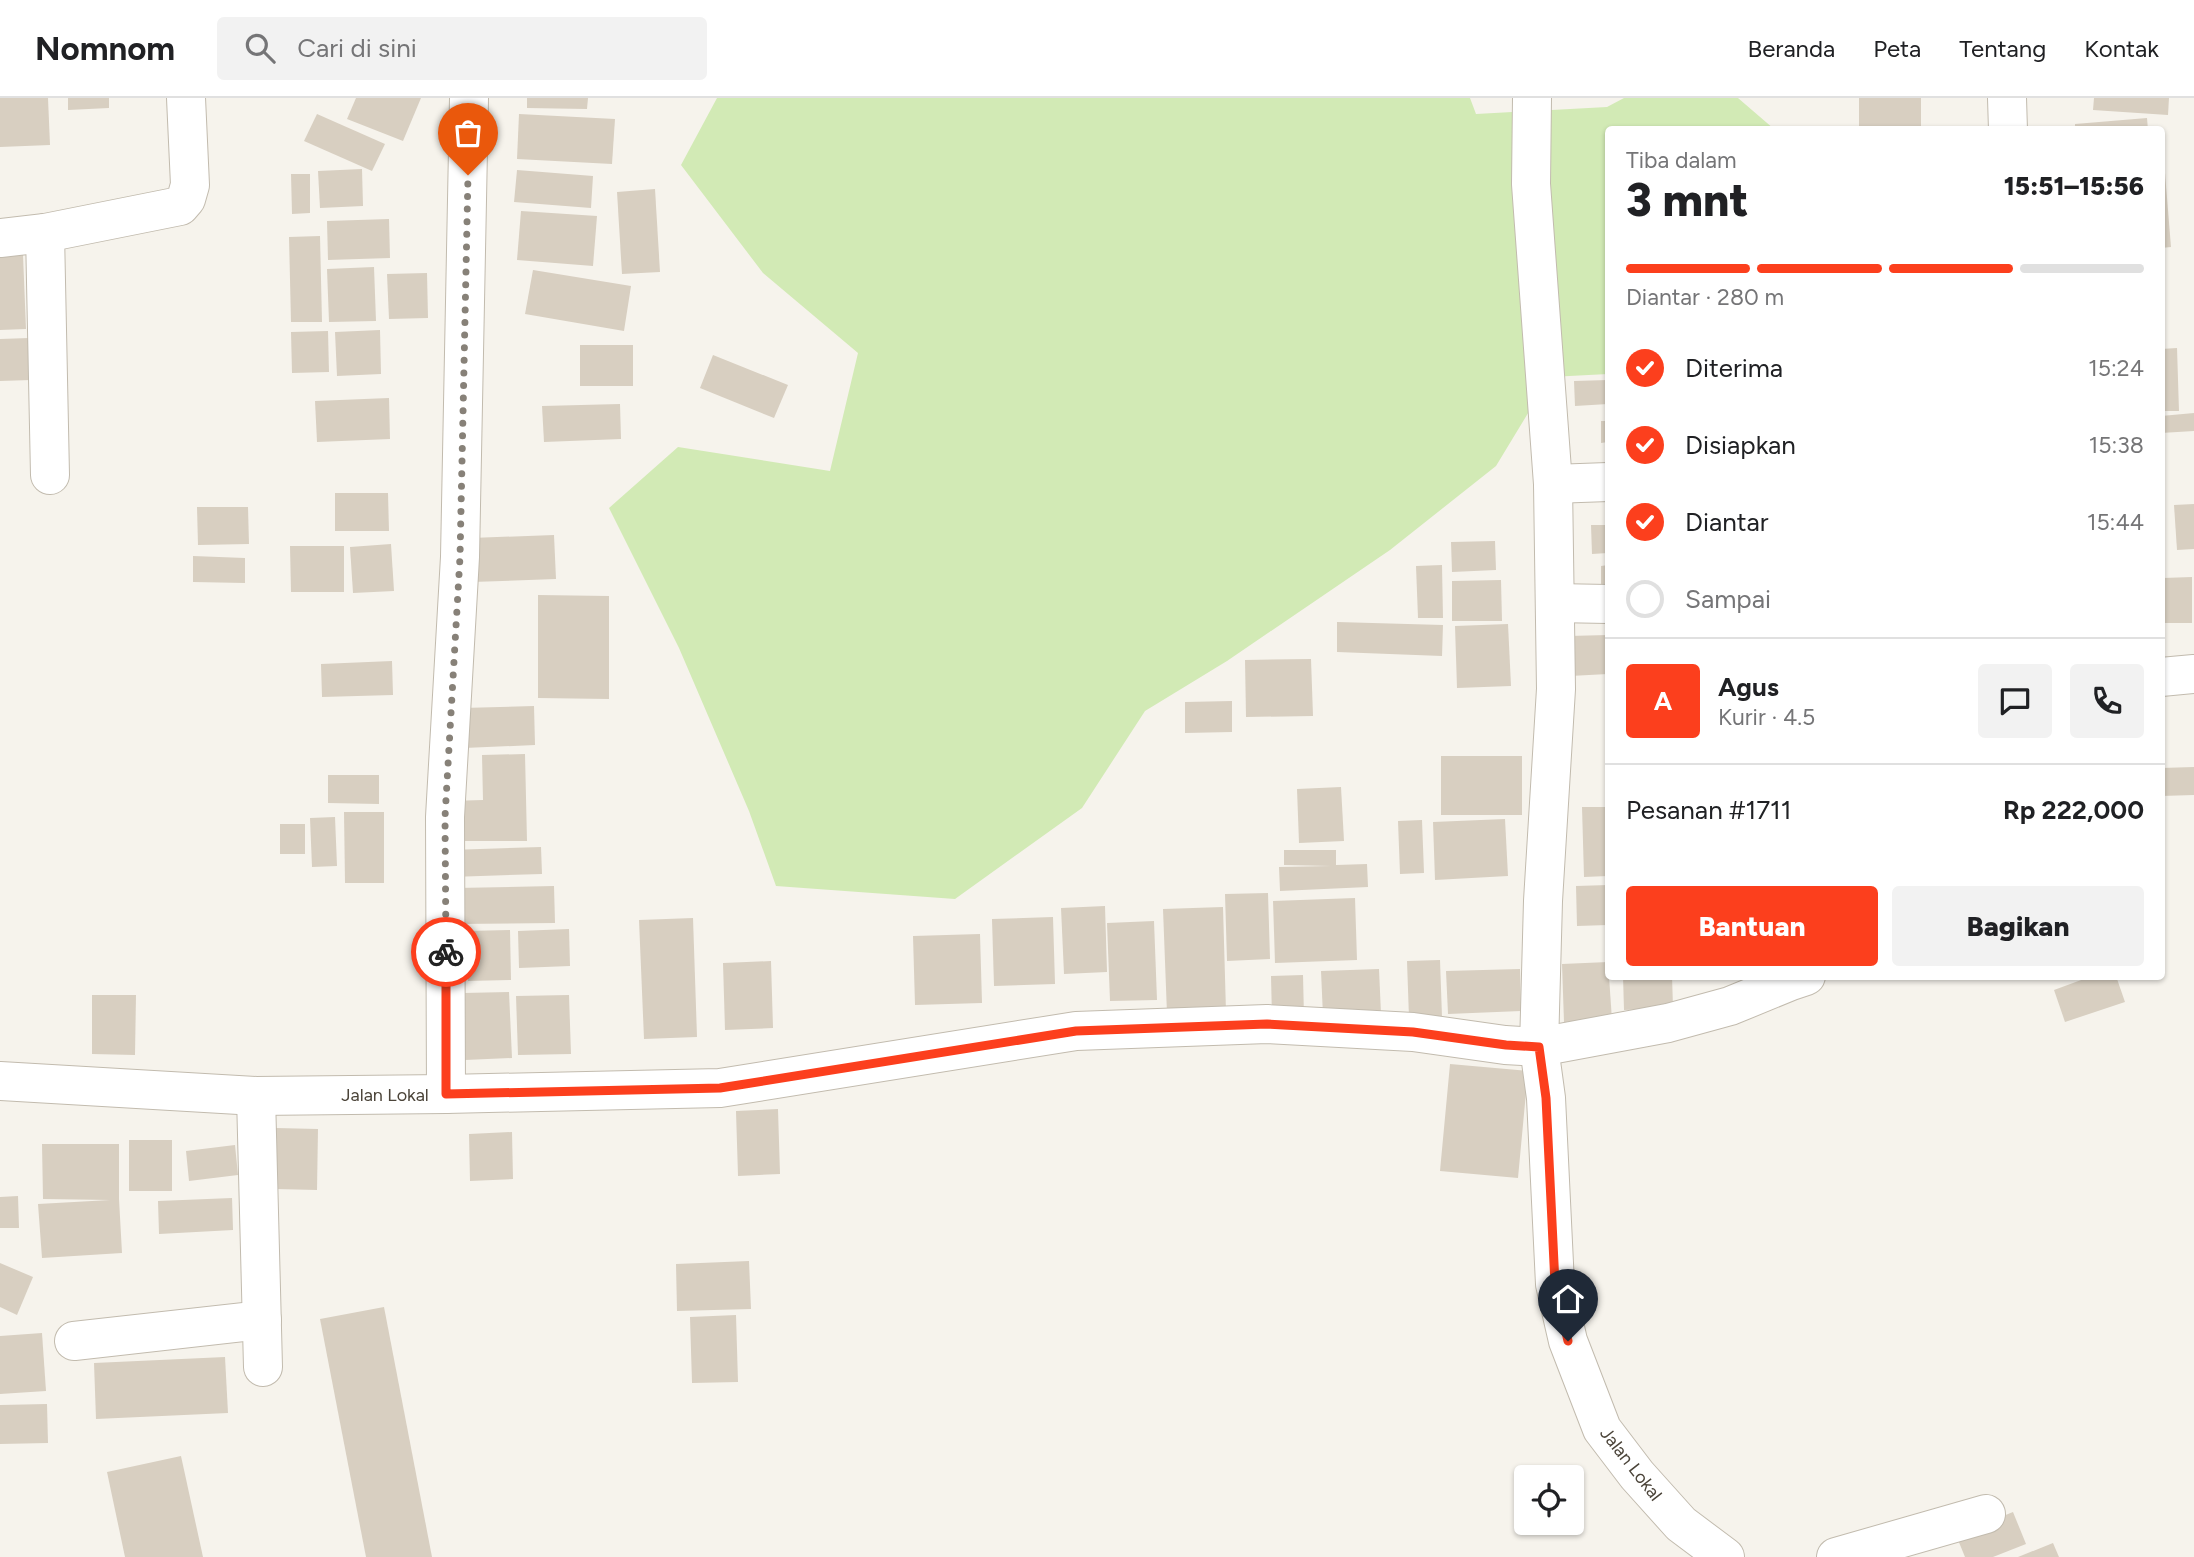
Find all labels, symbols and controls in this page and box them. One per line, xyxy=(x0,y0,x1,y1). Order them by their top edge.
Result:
search box xyxy=(217,17,707,80)
text: Nomnom xyxy=(35,29,175,68)
icon: search xyxy=(241,29,279,67)
text: Cari di sini xyxy=(297,32,417,64)
text: Beranda xyxy=(1748,34,1835,63)
text: Peta xyxy=(1873,34,1921,63)
text: Tentang xyxy=(1959,34,2046,63)
text: Kontak xyxy=(2084,34,2159,63)
pin xyxy=(438,103,498,175)
icon: bag xyxy=(449,114,487,152)
text: Tiba dalam xyxy=(1626,146,1737,174)
text: 15:51–15:56 xyxy=(2004,170,2144,202)
text: 3 mnt xyxy=(1626,172,1749,228)
text: Diantar · 280 m xyxy=(1626,283,1784,311)
icon: check xyxy=(1626,349,1664,387)
text: Diterima xyxy=(1685,352,1783,384)
text: 15:24 xyxy=(2088,354,2144,382)
icon: check xyxy=(1626,426,1664,464)
text: Disiapkan xyxy=(1685,429,1796,461)
text: 15:38 xyxy=(2089,431,2144,459)
icon: check xyxy=(1626,503,1664,541)
text: Diantar xyxy=(1685,506,1769,538)
text: 15:44 xyxy=(2087,508,2144,536)
text: Sampai xyxy=(1685,583,1771,615)
button: chat xyxy=(1978,664,2052,738)
button: phone xyxy=(2070,664,2144,738)
text: Agus xyxy=(1718,671,1779,703)
text: A xyxy=(1654,685,1672,717)
text: Kurir · 4.5 xyxy=(1718,703,1815,731)
text: Pesanan #1711 xyxy=(1626,794,1792,826)
text: Rp 222,000 xyxy=(2003,794,2144,826)
button: Bantuan xyxy=(1626,886,1878,966)
button: Bagikan xyxy=(1892,886,2144,966)
courier xyxy=(411,917,481,987)
icon: bike xyxy=(427,933,465,971)
street label: Jalan Lokal xyxy=(341,1084,429,1106)
pin xyxy=(1538,1269,1598,1341)
icon: home xyxy=(1549,1280,1587,1318)
street label: Jalan Lokal xyxy=(1595,1423,1667,1505)
map controls xyxy=(1514,1465,1584,1535)
button: locate xyxy=(1514,1465,1584,1535)

